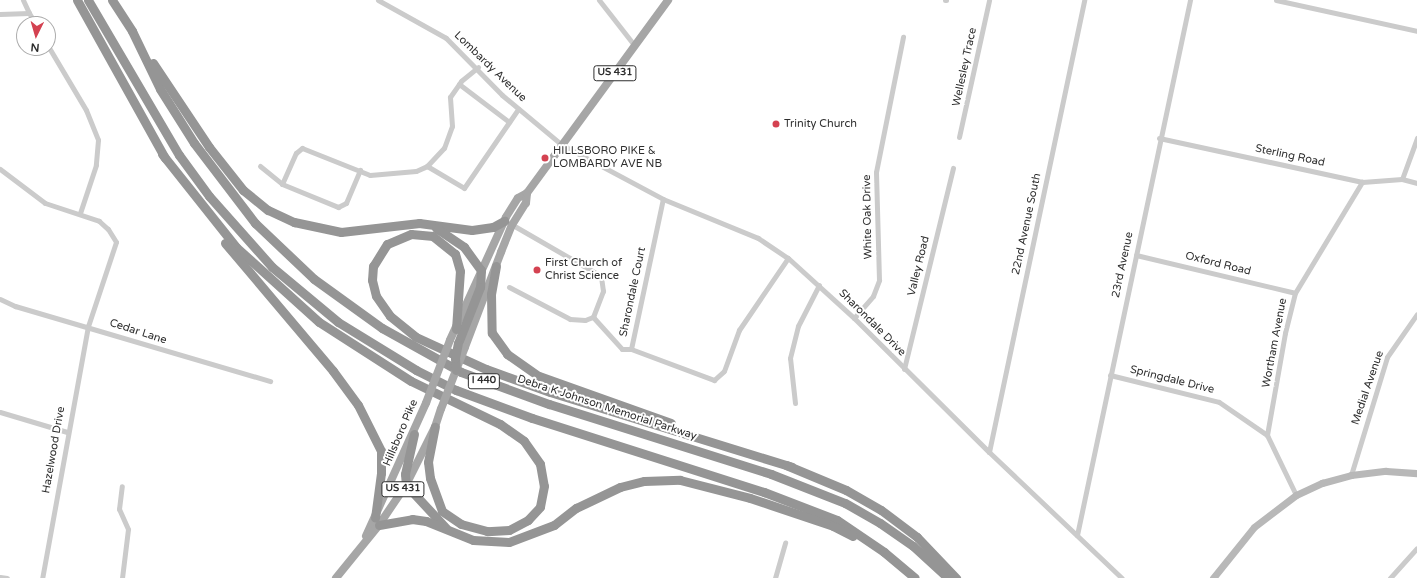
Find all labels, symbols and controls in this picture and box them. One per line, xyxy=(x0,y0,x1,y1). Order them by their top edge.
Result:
north arrow xyxy=(16,16,56,56)
street label: Wellesley Trace xyxy=(950,27,980,107)
street label: Lombardy Avenue xyxy=(451,29,529,105)
text: N xyxy=(30,41,40,54)
road number: US 431 xyxy=(593,65,637,81)
place label: Trinity Church xyxy=(784,117,857,131)
marker: Trinity Church xyxy=(771,119,781,129)
street label: Sterling Road xyxy=(1254,142,1326,170)
place label: HILLSBORO PIKE & LOMBARDY AVE NB xyxy=(553,145,662,171)
marker: HILLSBORO PIKE & LOMBARDY AVE NB xyxy=(540,153,550,163)
street label: 22nd Avenue South xyxy=(1010,172,1044,276)
street label: White Oak Drive xyxy=(861,175,875,259)
street label: 23rd Avenue xyxy=(1110,231,1136,299)
street label: Valley Road xyxy=(905,235,933,297)
street label: Sharondale Court xyxy=(617,246,649,338)
street label: Oxford Road xyxy=(1184,249,1252,279)
place label: First Church of Christ Science xyxy=(545,257,622,283)
marker: First Church of Christ Science xyxy=(532,265,542,275)
street label: Sharondale Drive xyxy=(836,287,908,359)
street label: Wortham Avenue xyxy=(1260,297,1290,389)
street label: Cedar Lane xyxy=(108,317,168,347)
street label: Medial Avenue xyxy=(1349,349,1387,427)
street label: Springdale Drive xyxy=(1129,363,1215,397)
road number: I 440 xyxy=(467,373,501,389)
street label: Debra K Johnson Memorial Parkway xyxy=(516,373,698,443)
street label: Hillsboro Pike xyxy=(381,398,421,468)
street label: Hazelwood Drive xyxy=(40,406,68,494)
road number: US 431 xyxy=(381,481,425,497)

